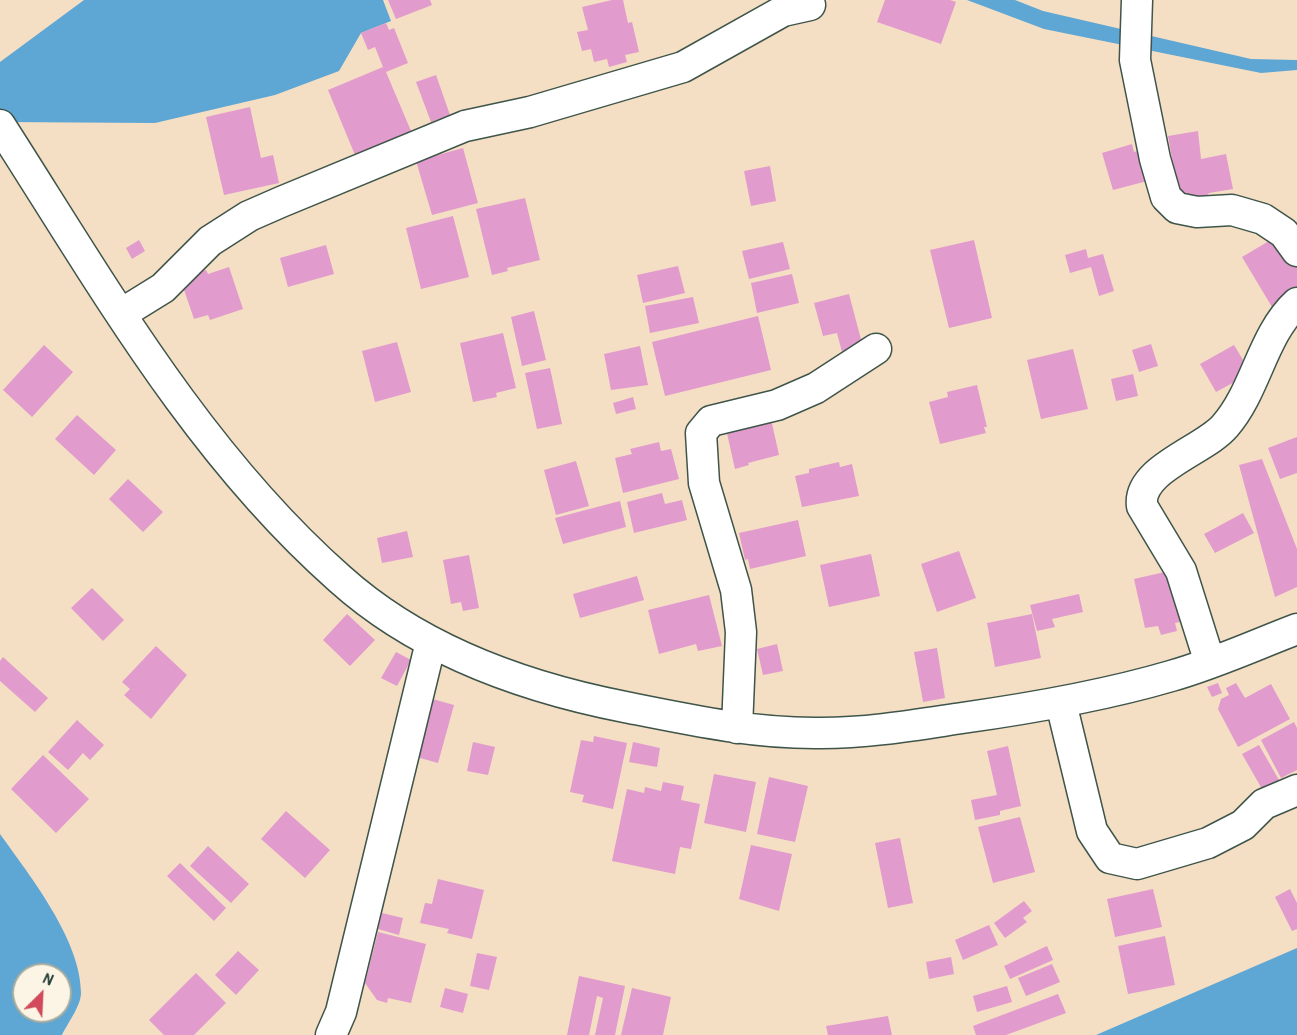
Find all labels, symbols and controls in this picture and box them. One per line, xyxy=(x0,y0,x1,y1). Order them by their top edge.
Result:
north arrow xyxy=(12,963,72,1023)
text: N xyxy=(40,967,57,990)

